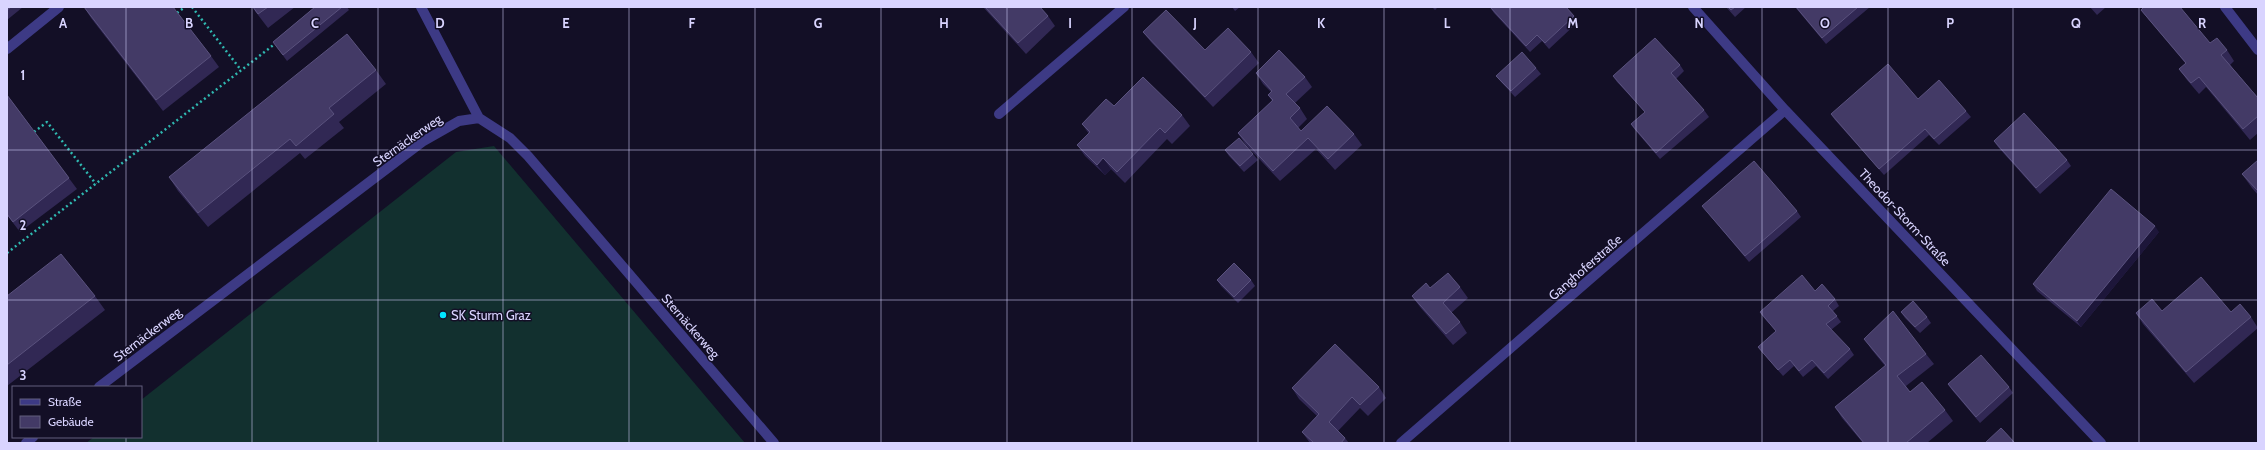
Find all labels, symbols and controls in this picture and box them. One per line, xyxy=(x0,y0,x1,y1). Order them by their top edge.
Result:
text: A xyxy=(59,15,68,31)
text: B xyxy=(185,15,193,31)
text: C xyxy=(311,15,319,31)
text: D xyxy=(435,15,445,31)
text: E xyxy=(562,15,570,31)
text: F xyxy=(689,15,696,31)
text: G xyxy=(814,15,823,31)
text: H xyxy=(939,15,949,31)
text: I xyxy=(1068,15,1072,31)
text: J xyxy=(1192,15,1197,31)
text: K xyxy=(1317,15,1326,31)
text: L xyxy=(1444,15,1451,31)
text: M xyxy=(1568,15,1579,31)
text: N xyxy=(1694,15,1704,31)
text: O xyxy=(1820,15,1830,31)
text: P xyxy=(1946,15,1954,31)
text: Q xyxy=(2071,15,2081,31)
text: R xyxy=(2198,15,2206,31)
text: 1 xyxy=(21,67,25,83)
street label: Sternäckerweg xyxy=(369,110,445,170)
street label: Theodor-Storm-Straße xyxy=(1856,165,1954,269)
text: 2 xyxy=(20,217,27,233)
street label: Ganghoferstraße xyxy=(1545,231,1625,303)
street label: Sternäckerweg xyxy=(658,290,724,362)
street label: Sternäckerweg xyxy=(110,303,184,365)
place label: SK Sturm Graz xyxy=(451,307,531,323)
marker: SK Sturm Graz xyxy=(438,310,448,320)
text: 3 xyxy=(19,367,27,383)
legend xyxy=(12,386,142,438)
text: Straße xyxy=(48,394,81,409)
text: Gebäude xyxy=(48,414,94,429)

